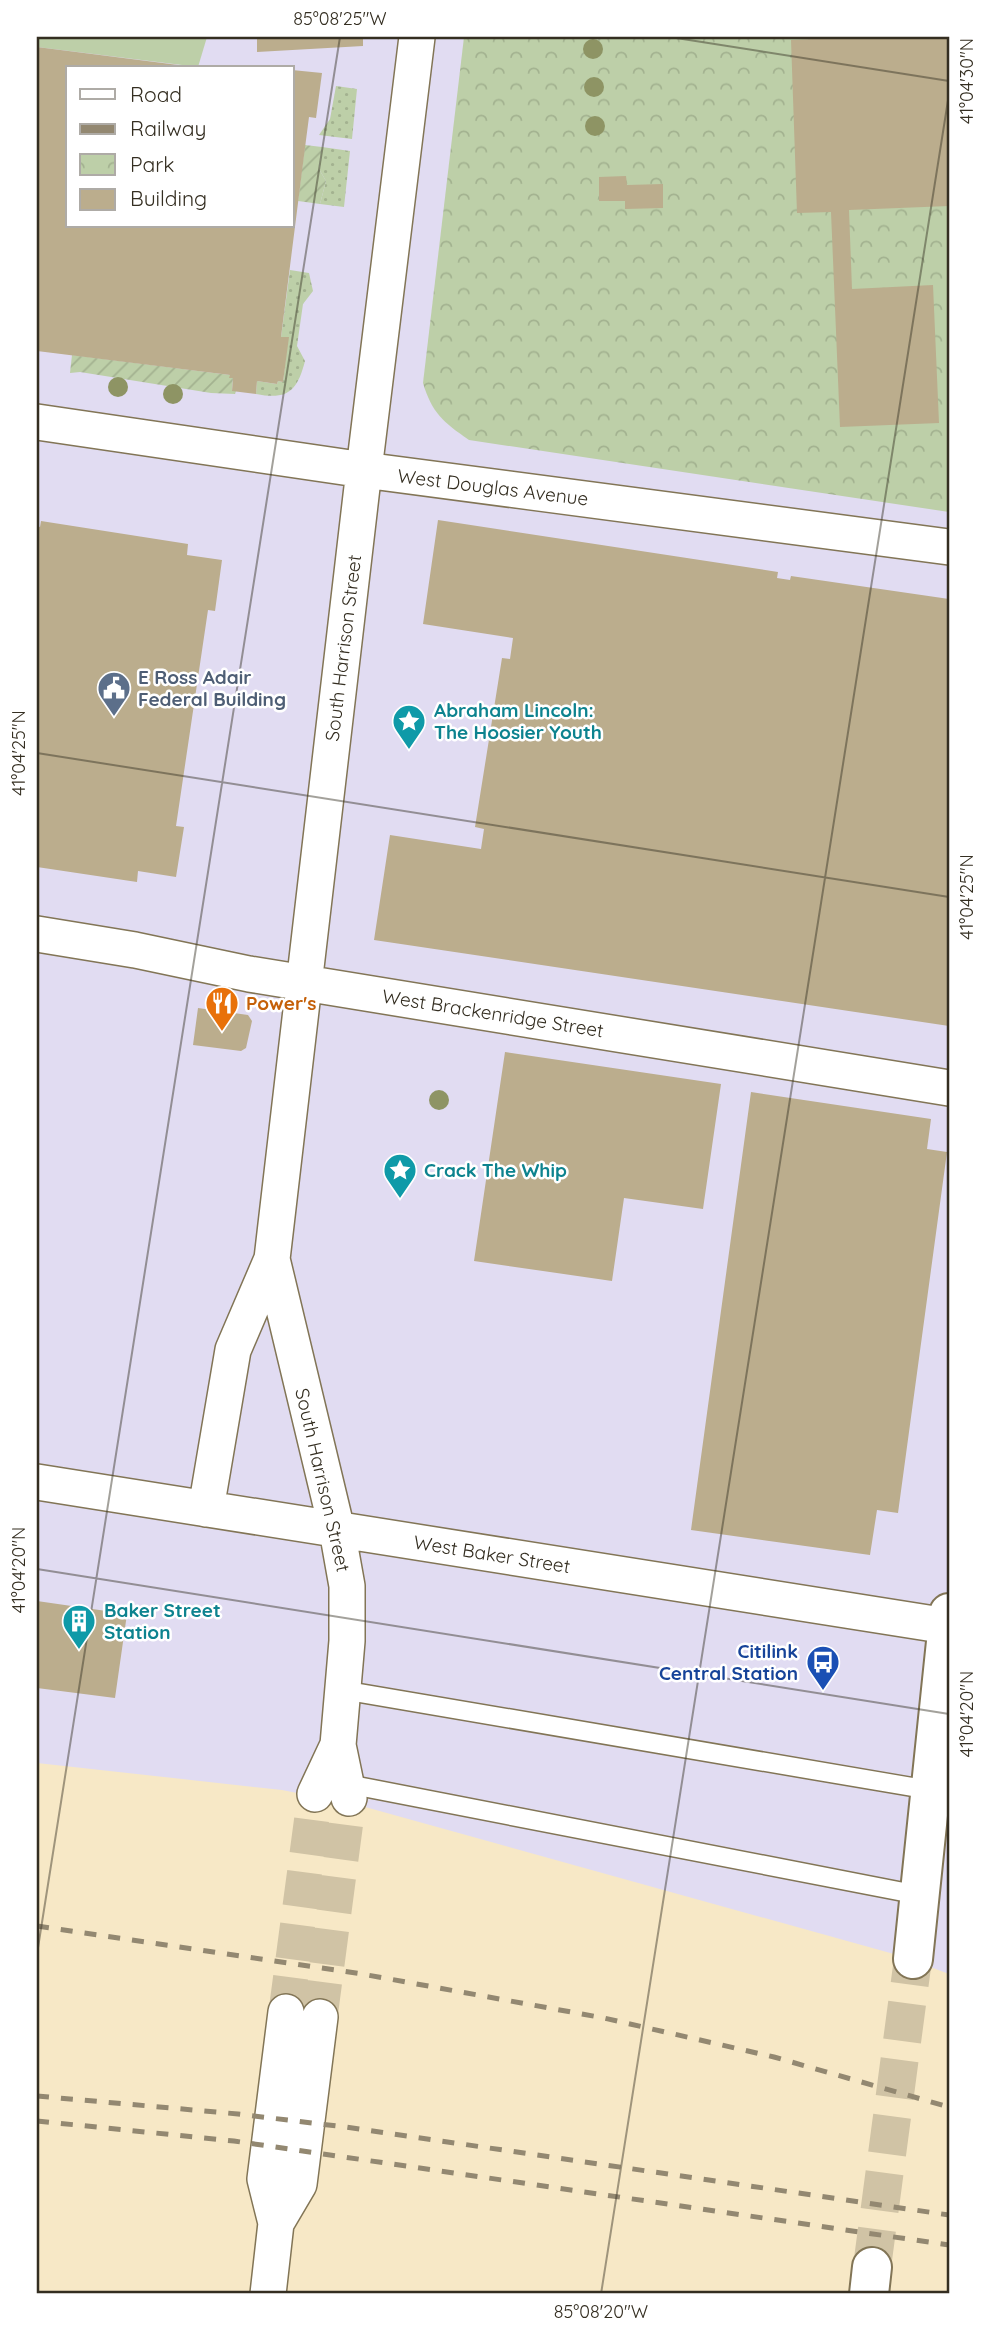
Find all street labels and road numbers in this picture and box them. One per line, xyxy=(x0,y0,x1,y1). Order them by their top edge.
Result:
street label: West Douglas Avenue xyxy=(396,463,590,511)
street label: South Harrison Street xyxy=(320,553,366,743)
street label: West Brackenridge Street xyxy=(381,984,605,1042)
street label: South Harrison Street xyxy=(290,1386,356,1574)
street label: West Baker Street xyxy=(412,1530,572,1578)

